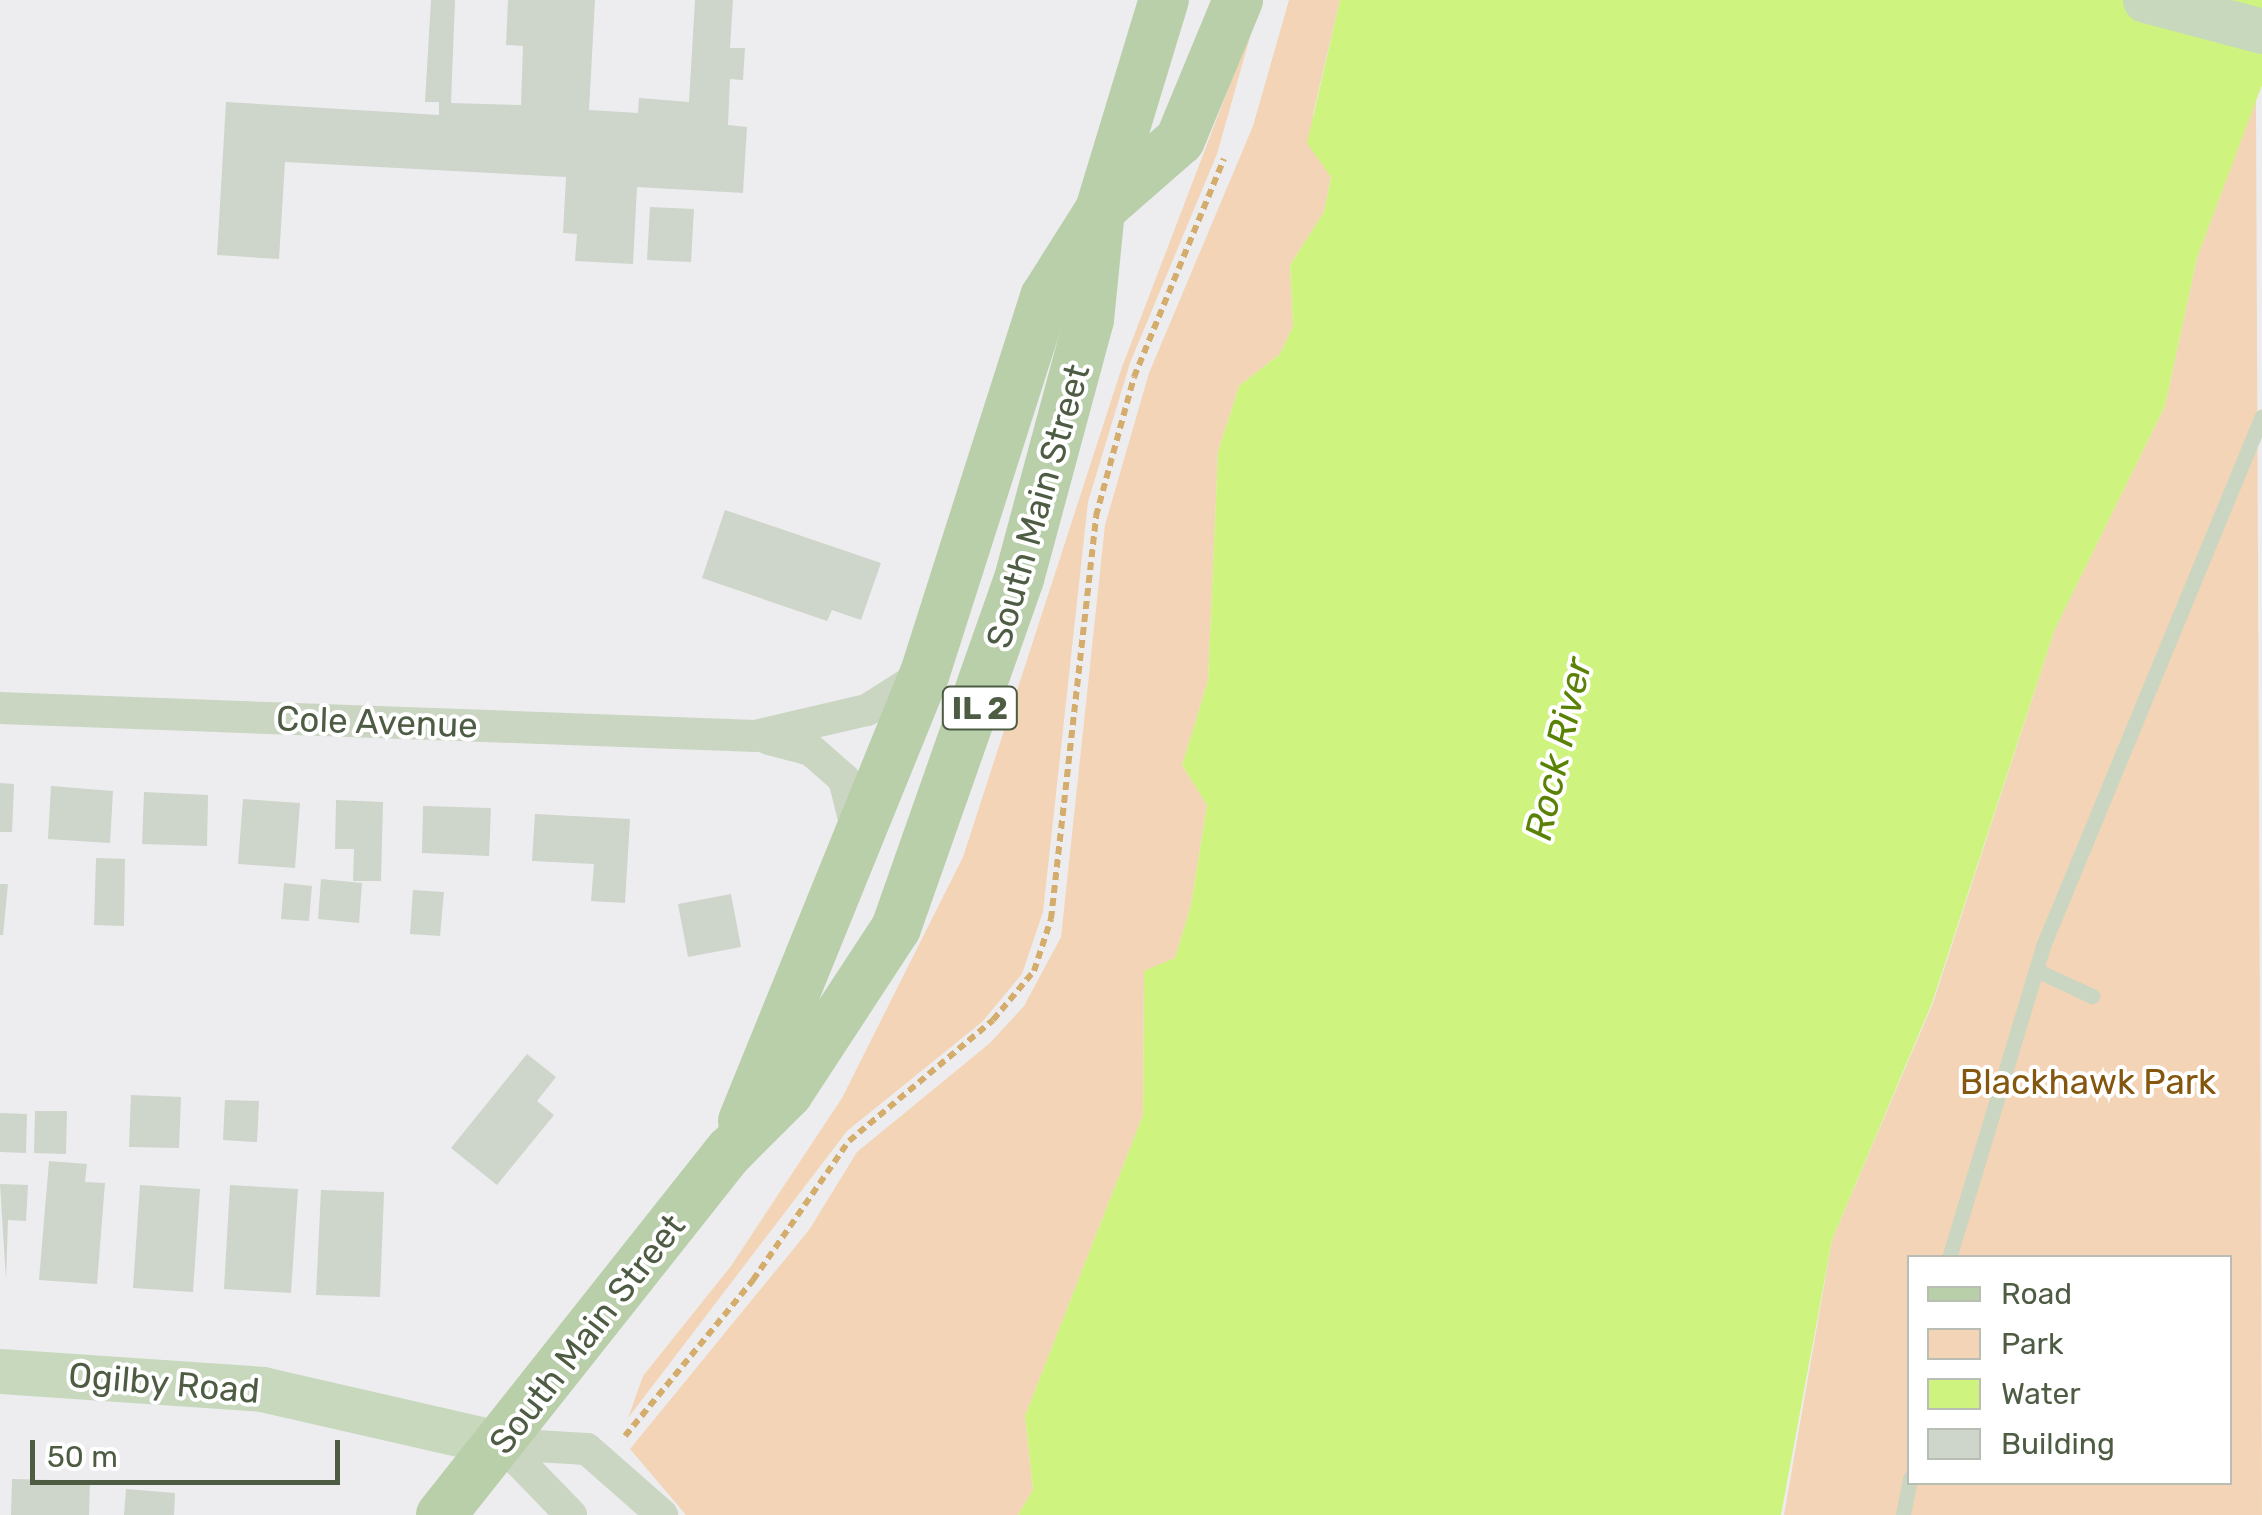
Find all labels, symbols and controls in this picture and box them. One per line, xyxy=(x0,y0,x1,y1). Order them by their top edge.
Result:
street label: South Main Street xyxy=(977,359,1099,653)
water label: Rock River xyxy=(1516,653,1602,845)
road number: IL 2 xyxy=(940,681,1020,735)
street label: Cole Avenue xyxy=(275,697,479,747)
park label: Blackhawk Park xyxy=(1960,1061,2216,1103)
street label: South Main Street xyxy=(480,1206,694,1462)
legend xyxy=(1907,1255,2232,1485)
text: Road xyxy=(2001,1276,2072,1312)
text: Park xyxy=(2001,1326,2063,1362)
street label: Ogilby Road xyxy=(66,1354,262,1412)
text: Water xyxy=(2001,1376,2081,1412)
scale bar xyxy=(35,1420,345,1482)
text: Building xyxy=(2001,1426,2115,1462)
text: 50 m xyxy=(47,1439,118,1475)

